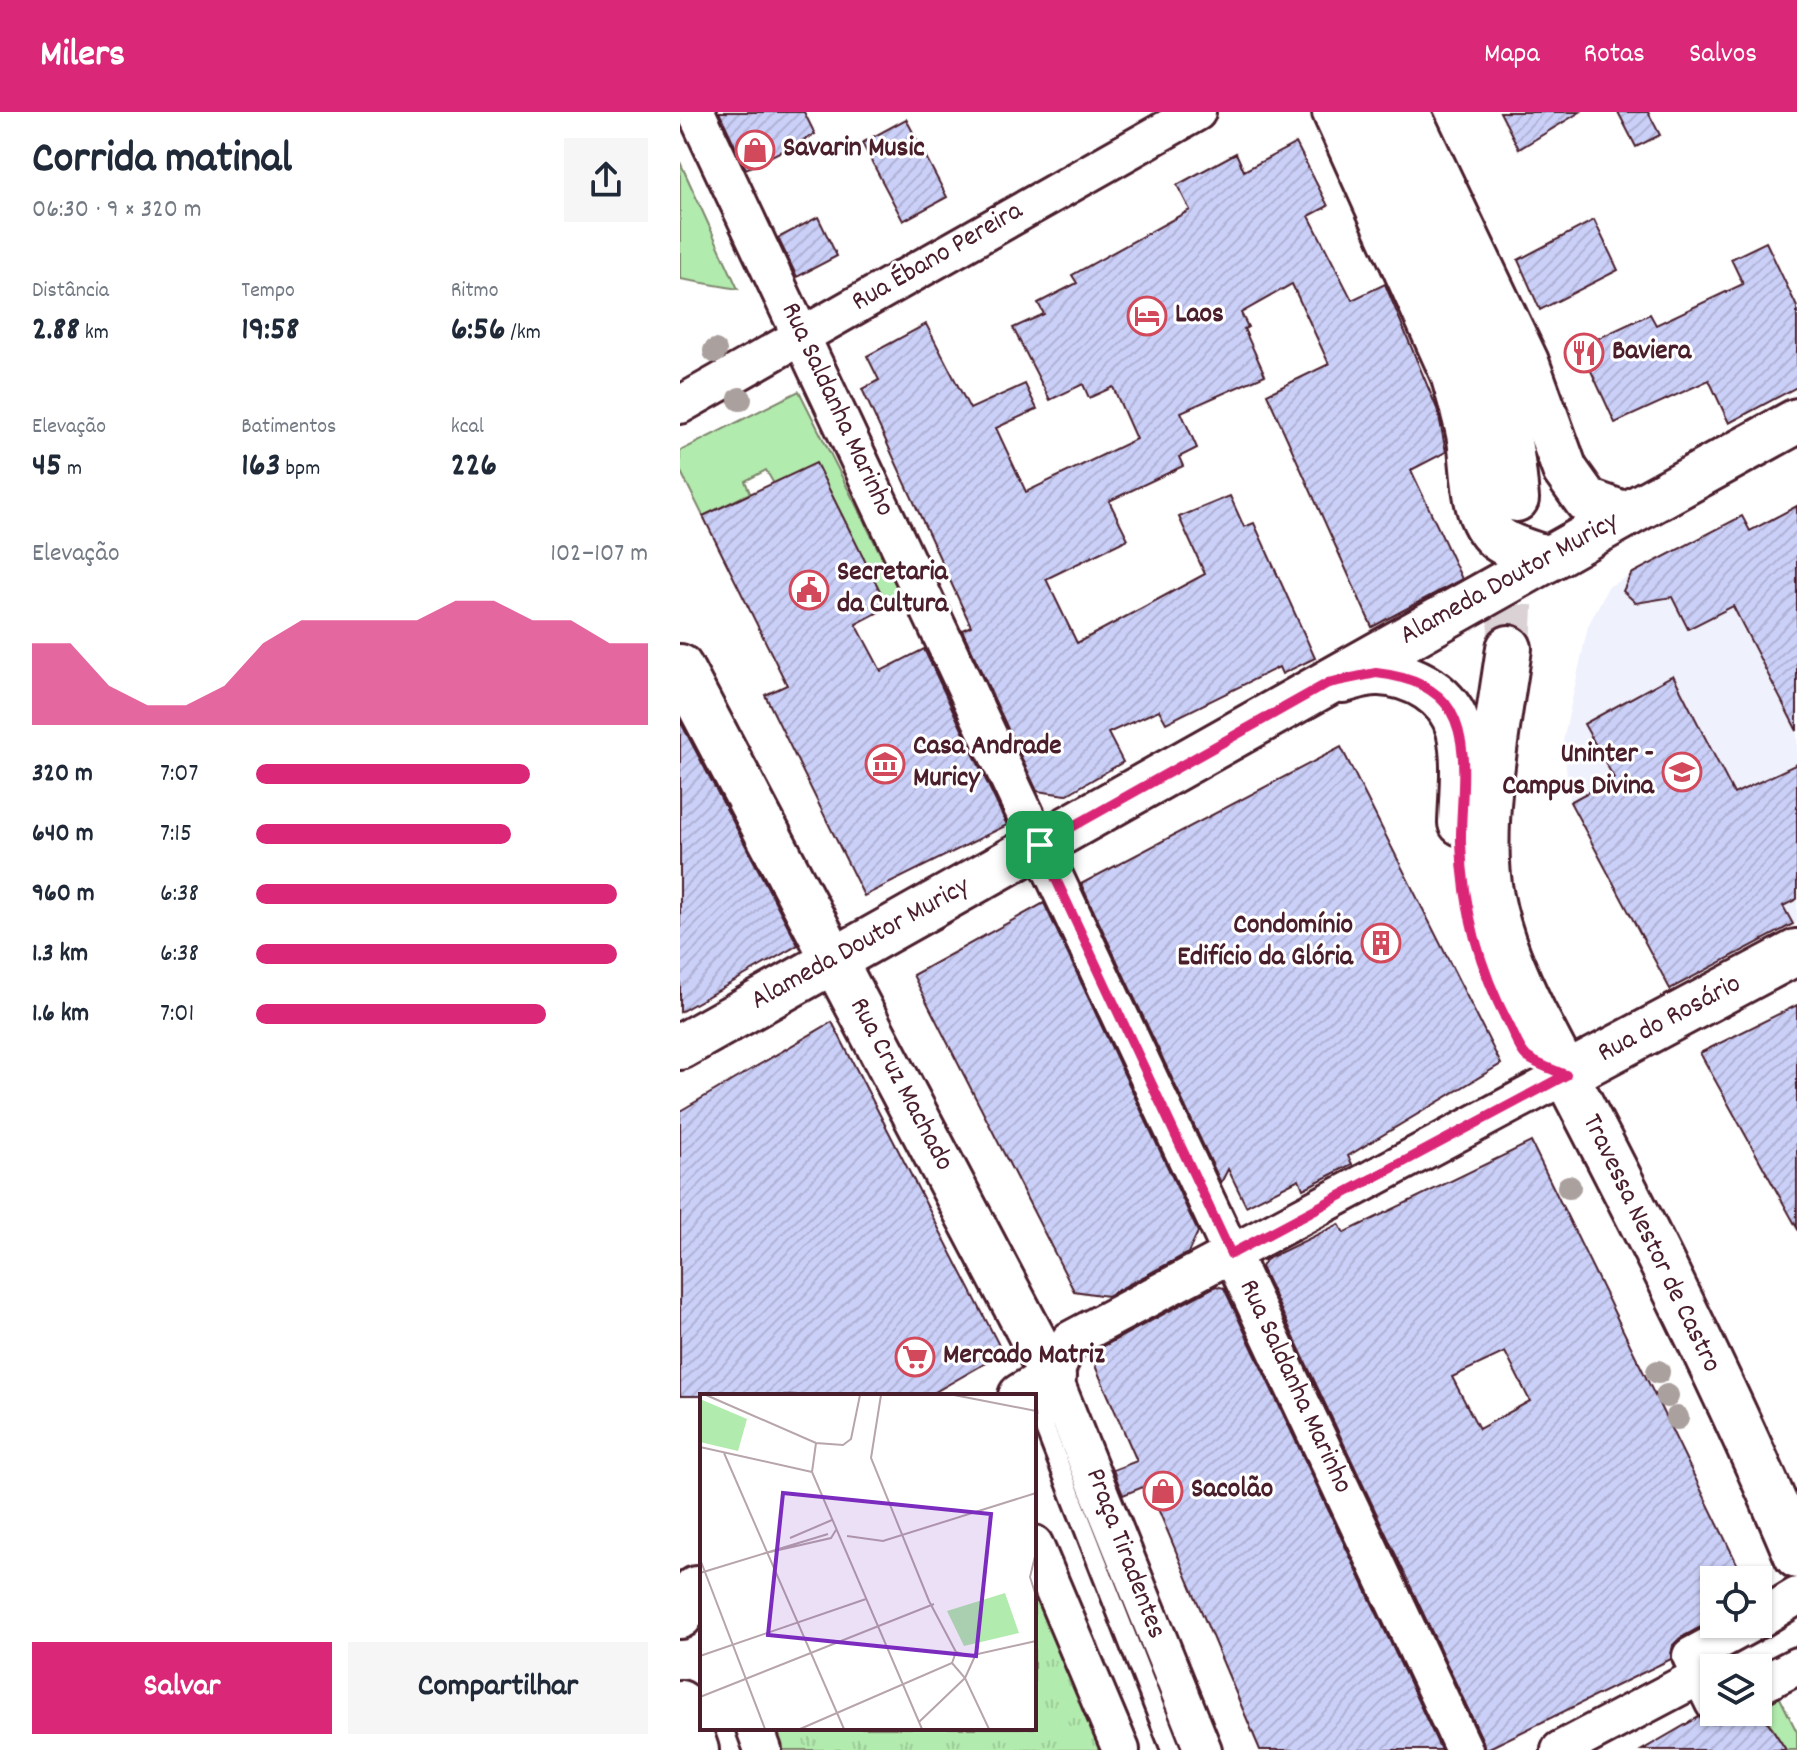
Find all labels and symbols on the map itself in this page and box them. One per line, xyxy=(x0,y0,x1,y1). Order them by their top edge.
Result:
shop icon: Savarin Music xyxy=(734,129,776,171)
place label: Savarin Music xyxy=(783,130,925,170)
street label: Rua Ébano Pereira xyxy=(845,192,1032,323)
hotel icon: Laos xyxy=(1126,295,1168,337)
street label: Rua Saldanha Marinho xyxy=(769,296,903,524)
place label: Laos xyxy=(1175,296,1224,336)
restaurant icon: Baviera xyxy=(1563,332,1605,374)
place label: Baviera xyxy=(1612,333,1692,373)
street label: Alameda Doutor Muricy xyxy=(1393,503,1627,657)
place label: Secretaria da Cultura xyxy=(837,554,949,626)
public building icon: Secretaria da Cultura xyxy=(788,569,830,611)
place label: Casa Andrade Muricy xyxy=(913,728,1062,800)
place label: Uninter - Campus Divina xyxy=(1502,736,1655,808)
museum icon: Casa Andrade Muricy xyxy=(864,743,906,785)
school or university icon: Uninter - Campus Divina xyxy=(1661,751,1703,793)
pin xyxy=(1006,811,1074,879)
street label: Alameda Doutor Muricy xyxy=(744,868,978,1022)
place label: Condomínio Edifício da Glória xyxy=(1177,907,1354,979)
building icon: Condomínio Edifício da Glória xyxy=(1360,922,1402,964)
street label: Rua do Rosário xyxy=(1591,965,1749,1075)
street label: Rua Cruz Machado xyxy=(838,991,962,1179)
street label: Travessa Nestor de Castro xyxy=(1570,1108,1730,1380)
street label: Rua Saldanha Marinho xyxy=(1227,1273,1361,1501)
supermarket icon: Mercado Matriz xyxy=(894,1336,936,1378)
place label: Mercado Matriz xyxy=(943,1337,1105,1377)
inset map xyxy=(700,1394,1036,1730)
street label: Praça Tiradentes xyxy=(1073,1463,1175,1645)
shop icon: Sacolão xyxy=(1142,1470,1184,1512)
place label: Sacolão xyxy=(1191,1471,1273,1511)

